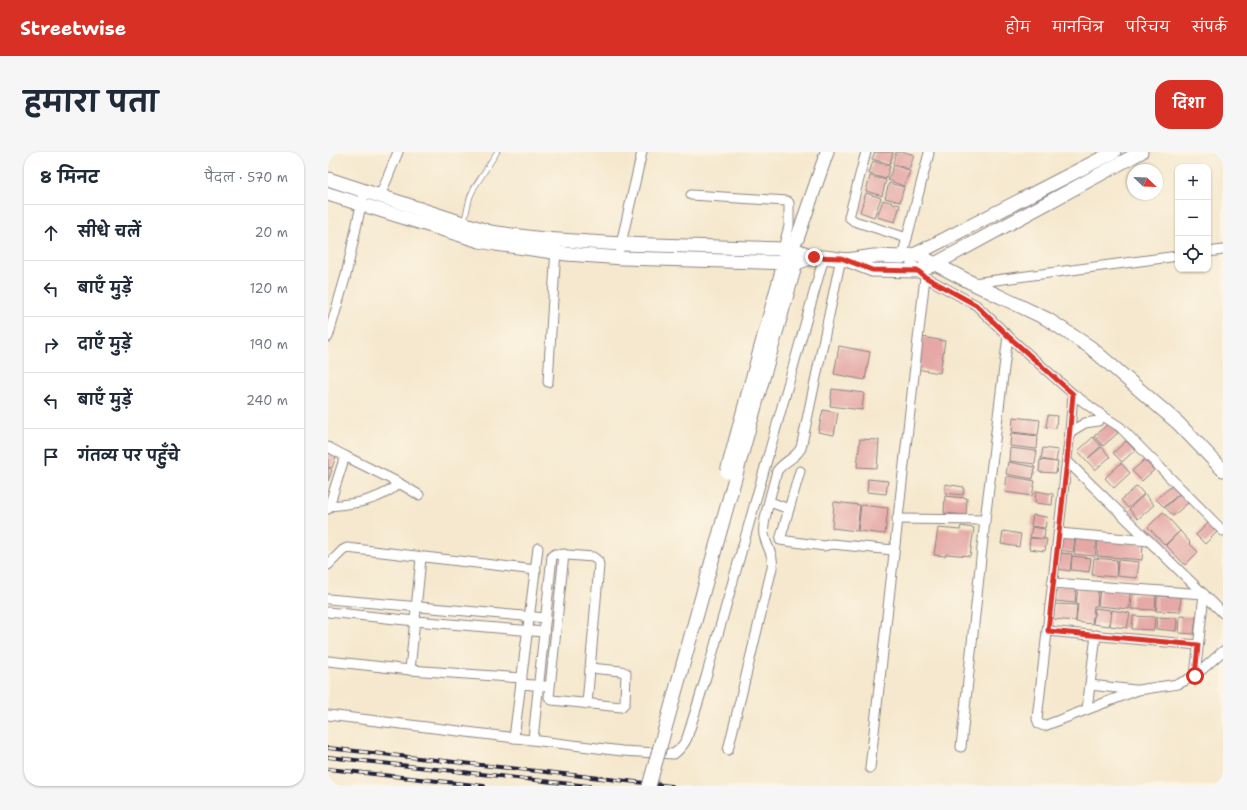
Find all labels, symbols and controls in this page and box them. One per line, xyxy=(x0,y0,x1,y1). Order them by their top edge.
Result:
text: Streetwise xyxy=(20,16,126,41)
text: होम xyxy=(1006,18,1030,36)
text: मानचित्र xyxy=(1052,18,1104,36)
text: परिचय xyxy=(1126,18,1170,36)
text: संपर्क xyxy=(1192,18,1227,36)
button: दिशा xyxy=(1155,80,1223,129)
text: हमारा पता xyxy=(24,83,158,121)
north arrow xyxy=(1127,164,1163,200)
map controls xyxy=(1175,164,1211,272)
button: + xyxy=(1175,164,1211,200)
text: 8 मिनट xyxy=(40,166,99,188)
text: पैदल · 570 m xyxy=(205,169,288,186)
button: − xyxy=(1175,200,1211,236)
icon: ahead xyxy=(40,222,62,244)
text: सीधे चलें xyxy=(78,222,141,242)
text: 20 m xyxy=(255,224,288,241)
button: locate xyxy=(1175,236,1211,272)
route end xyxy=(805,248,823,266)
icon: left xyxy=(40,278,62,300)
text: बाएँ मुड़ें xyxy=(78,278,132,298)
text: 120 m xyxy=(250,280,288,297)
icon: right xyxy=(40,334,62,356)
text: दाएँ मुड़ें xyxy=(78,334,132,354)
text: 190 m xyxy=(249,336,288,353)
icon: left xyxy=(40,390,62,412)
text: बाएँ मुड़ें xyxy=(78,390,132,410)
text: 240 m xyxy=(246,392,288,409)
icon: arrive xyxy=(40,446,62,468)
text: गंतव्य पर पहुँचे xyxy=(78,446,180,466)
route start xyxy=(1186,667,1204,685)

